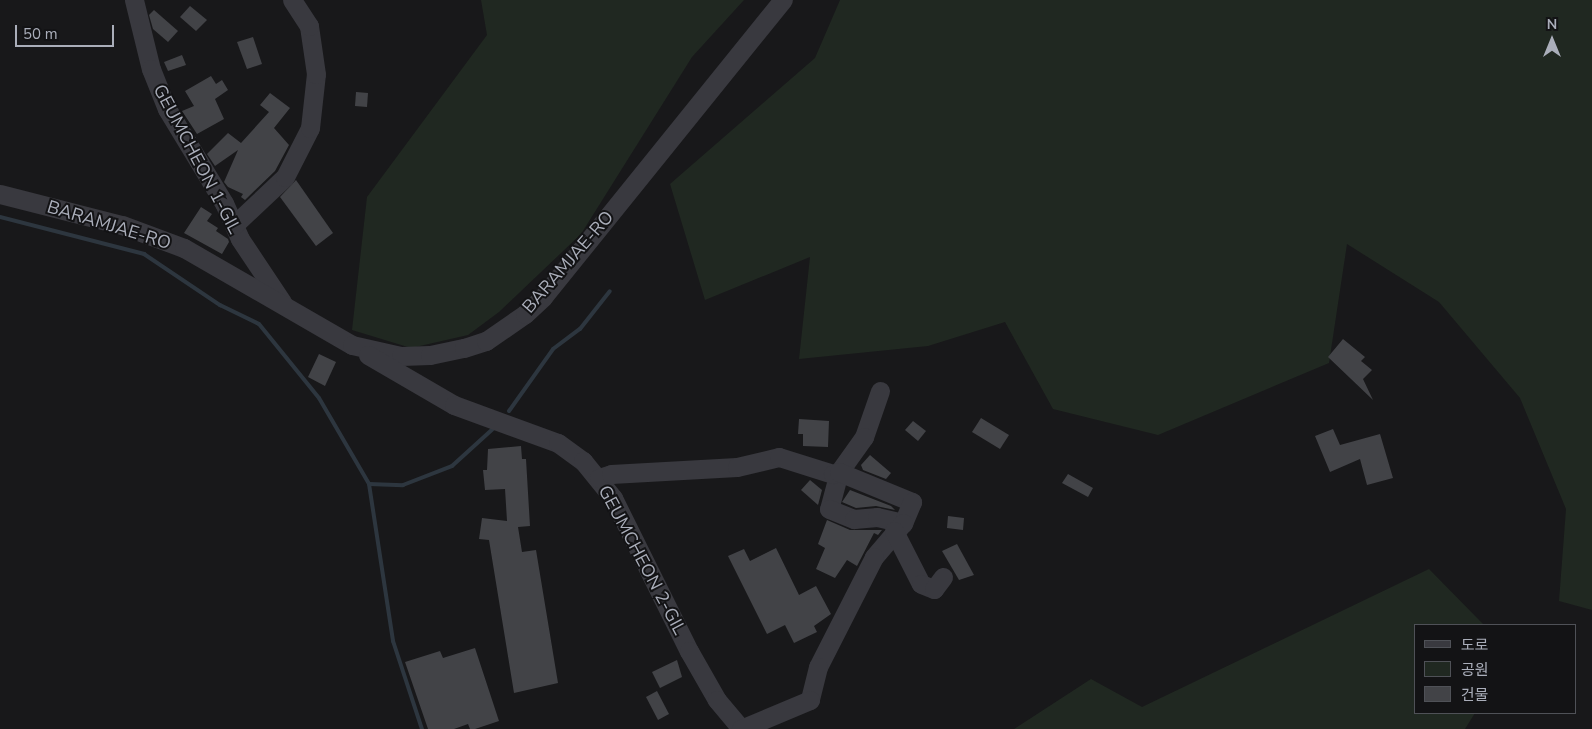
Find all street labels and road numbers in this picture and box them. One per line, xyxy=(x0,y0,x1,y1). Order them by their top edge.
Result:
street label: GEUMCHEON 1-GIL xyxy=(149,81,245,237)
street label: BARAMJAE-RO xyxy=(44,196,174,254)
street label: BARAMJAE-RO xyxy=(518,206,618,318)
street label: GEUMCHEON 2-GIL xyxy=(594,482,690,638)

